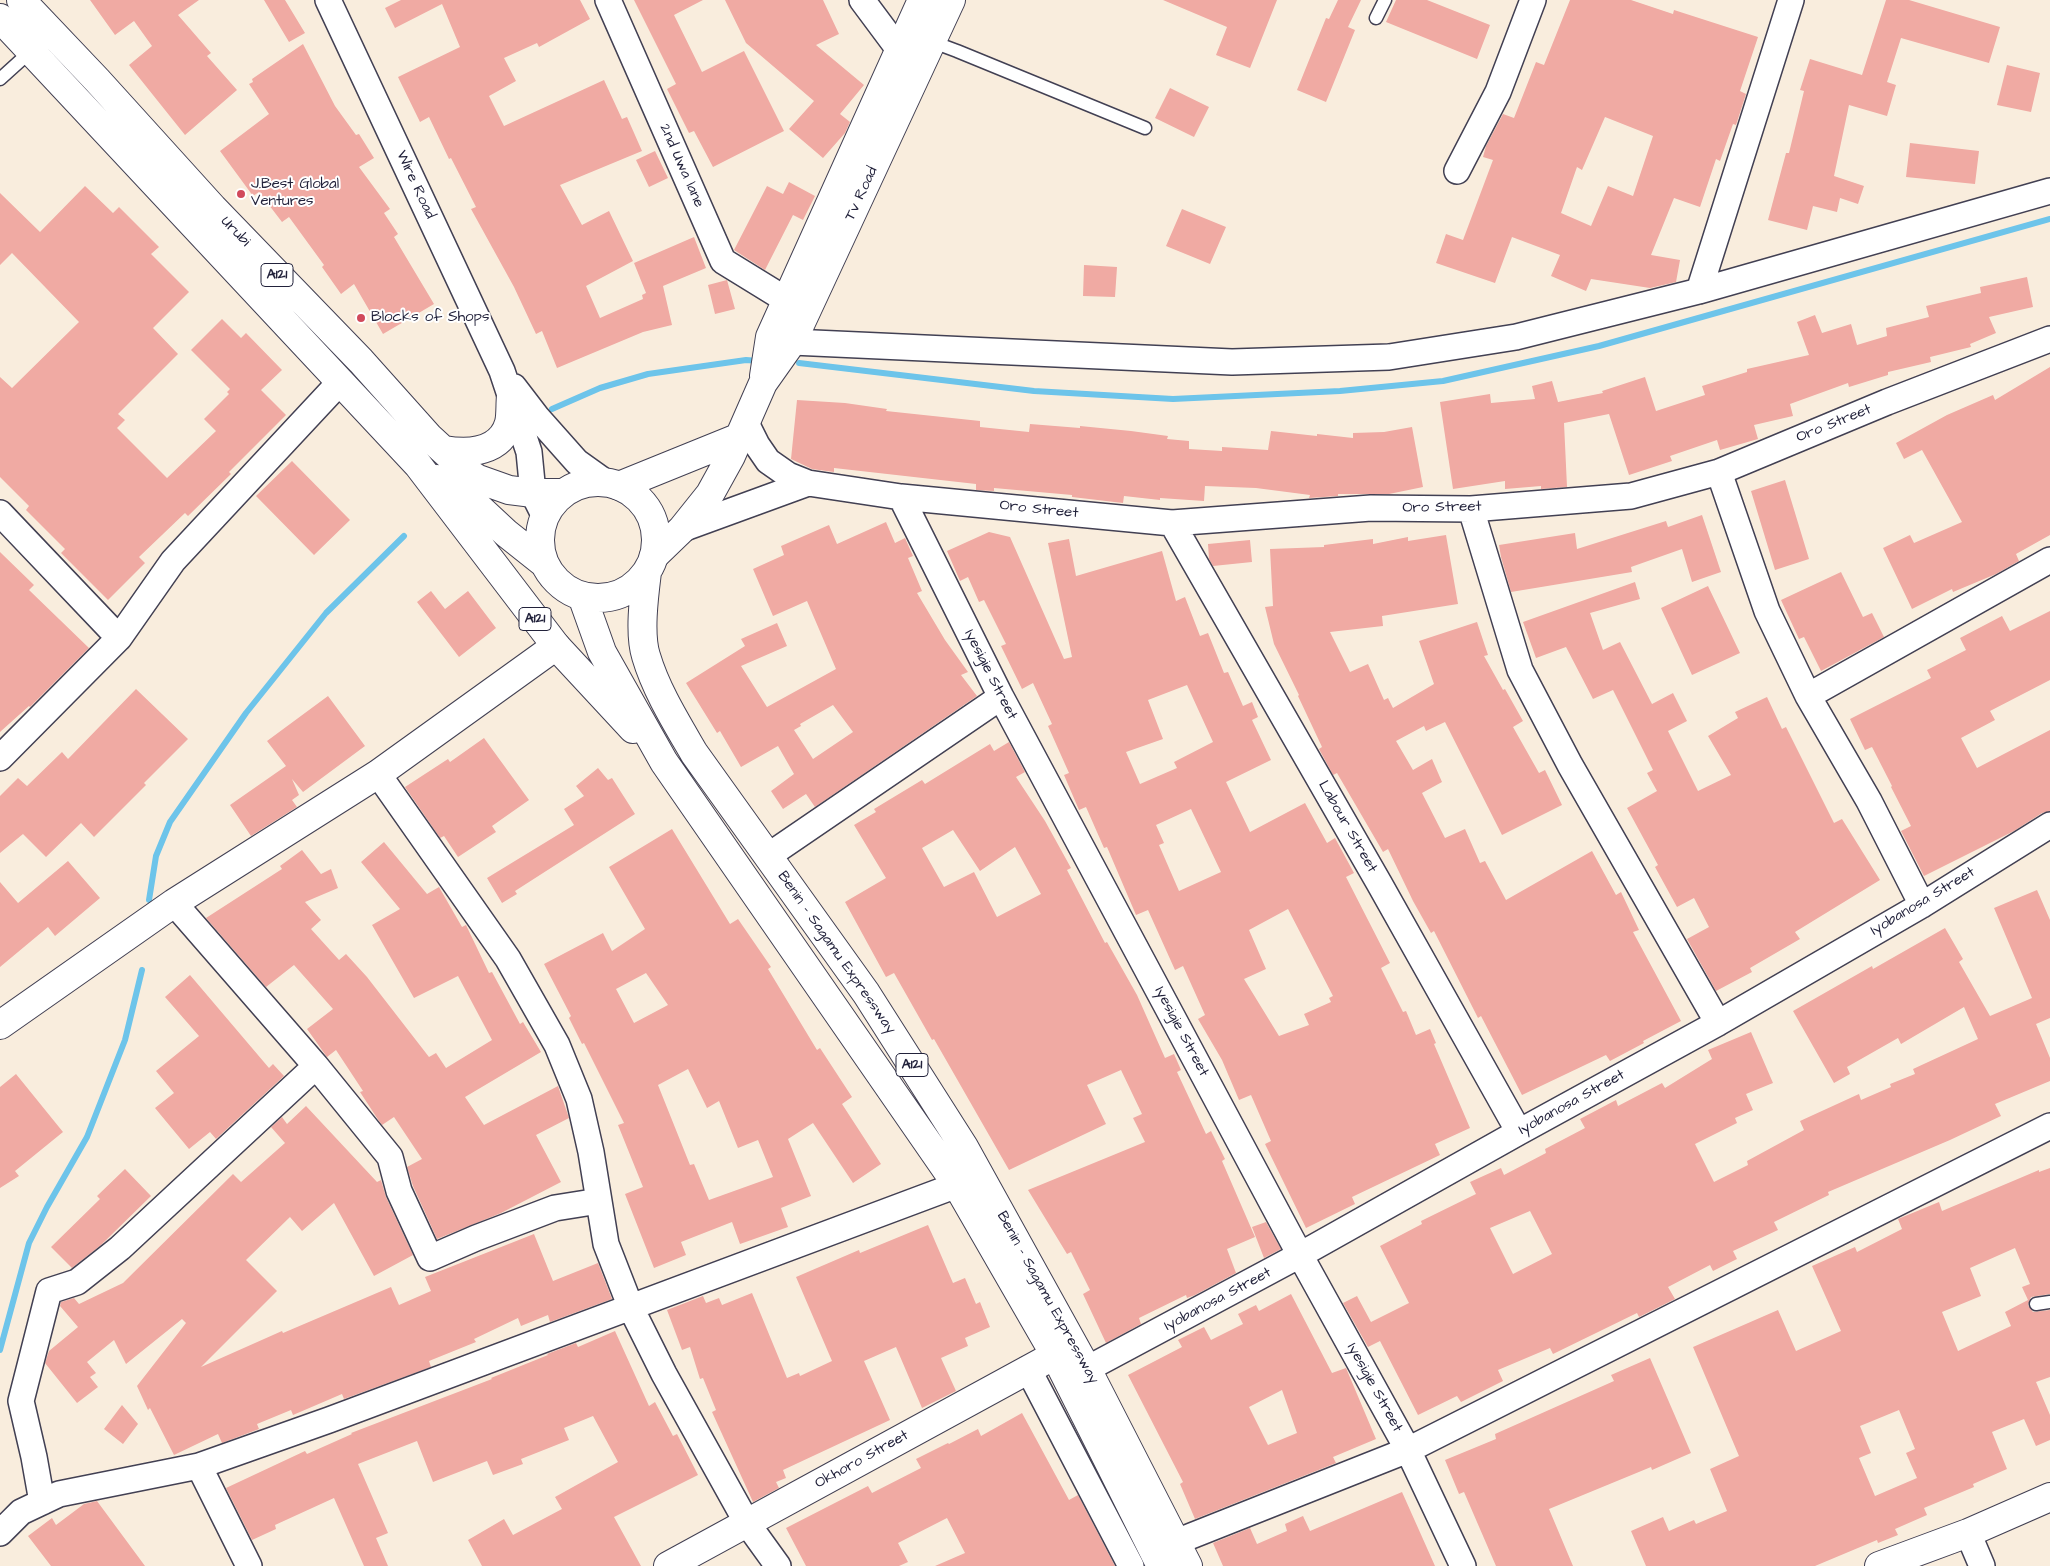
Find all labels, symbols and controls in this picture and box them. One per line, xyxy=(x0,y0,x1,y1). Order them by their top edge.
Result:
street label: 2nd Uwa lane xyxy=(655,121,707,211)
street label: Wire Road xyxy=(391,148,439,222)
street label: Tv Road xyxy=(842,164,882,224)
place label: J.Best Global Ventures xyxy=(251,176,339,211)
marker: J.Best Global Ventures xyxy=(235,188,247,200)
street label: Urubi xyxy=(216,213,254,251)
road number: A121 xyxy=(261,264,293,286)
place label: Blocks of Shops xyxy=(371,309,489,327)
marker: Blocks of Shops xyxy=(355,312,367,324)
street label: Oro Street xyxy=(1794,401,1874,447)
street label: Oro Street xyxy=(999,497,1079,523)
street label: Oro Street xyxy=(1402,498,1482,518)
road number: A121 xyxy=(519,608,551,630)
street label: Iyesigie Street xyxy=(960,627,1020,723)
street label: Labour Street xyxy=(1313,778,1381,876)
street label: Iyobanosa Street xyxy=(1868,864,1978,940)
street label: Benin - Sagamu Expressway xyxy=(773,868,899,1038)
street label: Iyesigie Street xyxy=(1150,984,1212,1080)
road number: A121 xyxy=(896,1054,928,1076)
street label: Iyobanosa Street xyxy=(1516,1066,1628,1140)
street label: Benin - Sagamu Expressway xyxy=(992,1209,1102,1387)
street label: Iyobanosa Street xyxy=(1162,1264,1274,1336)
street label: Iyesigie Street xyxy=(1342,1340,1406,1436)
street label: Okhoro Street xyxy=(812,1427,912,1493)

